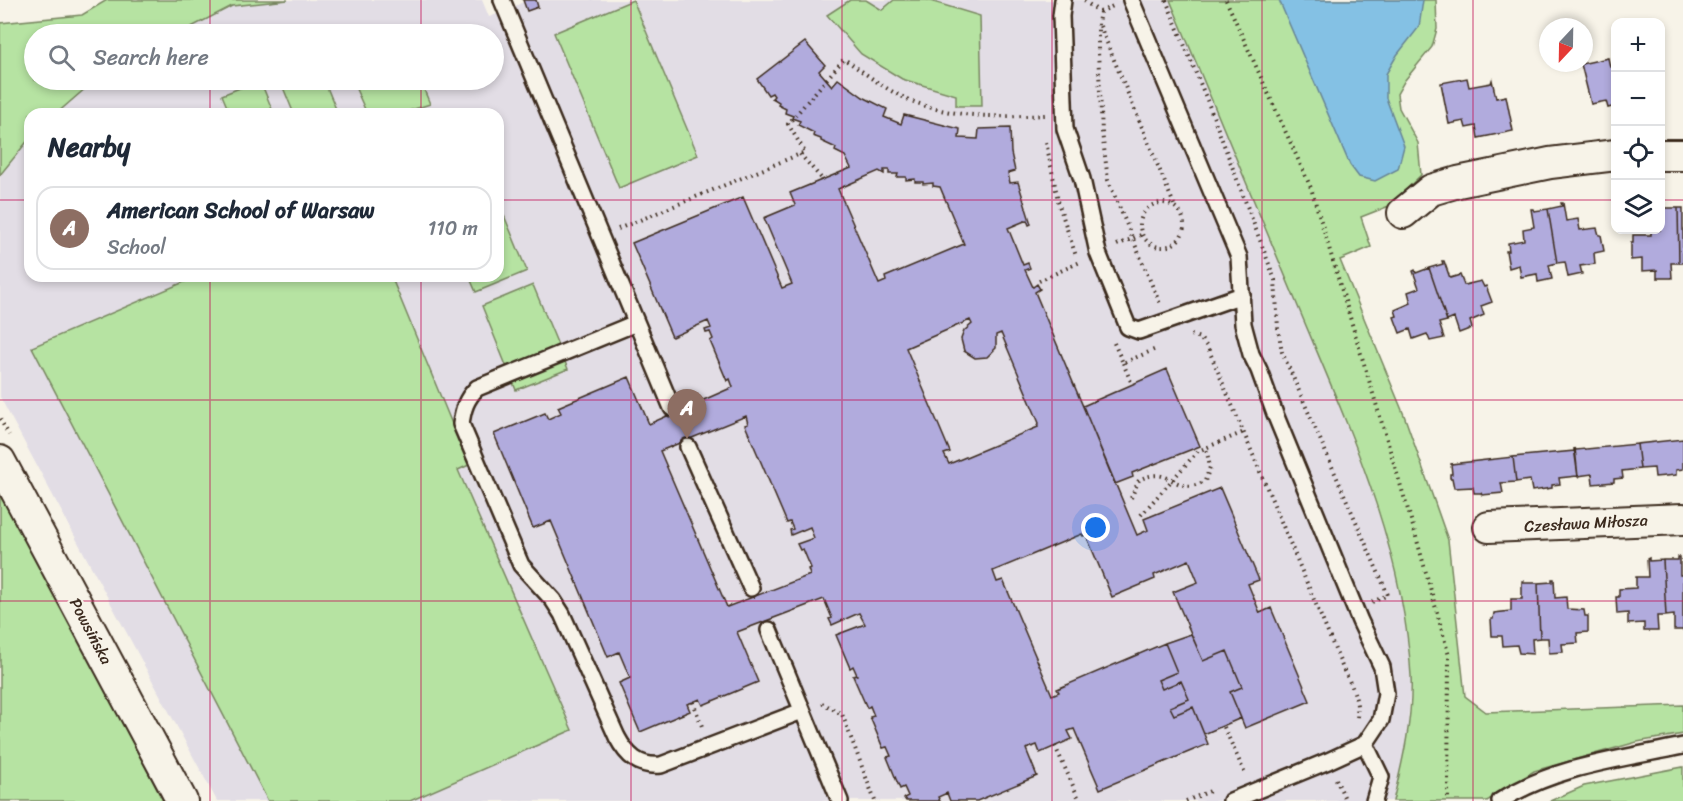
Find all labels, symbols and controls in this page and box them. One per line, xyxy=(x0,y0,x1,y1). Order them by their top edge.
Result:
north arrow xyxy=(1539,18,1593,72)
map controls xyxy=(1611,18,1665,234)
button: + xyxy=(1611,18,1665,72)
search box xyxy=(24,24,504,90)
text: Search here xyxy=(93,38,209,77)
icon: search xyxy=(45,41,78,74)
button: − xyxy=(1611,72,1665,126)
text: Nearby xyxy=(48,124,130,170)
button: locate xyxy=(1611,126,1665,180)
button: layers xyxy=(1611,180,1665,234)
text: American School of Warsaw xyxy=(107,191,375,230)
text: A xyxy=(63,211,76,246)
text: 110 m xyxy=(428,211,478,246)
text: School xyxy=(107,230,166,265)
pin: A xyxy=(668,390,706,439)
street label: Czesława Miłosza xyxy=(1524,505,1648,541)
your location xyxy=(1081,513,1110,542)
street label: Powsińska xyxy=(61,592,121,670)

